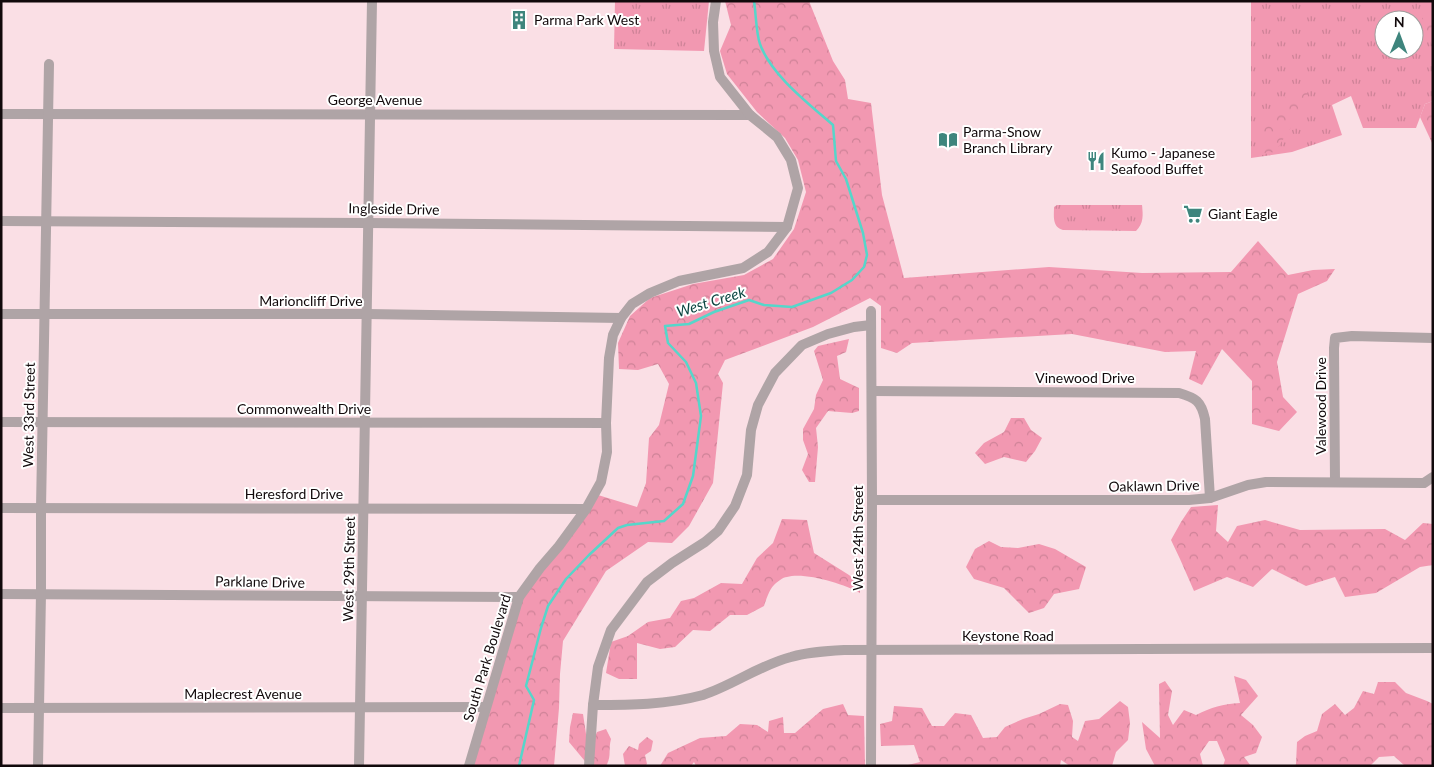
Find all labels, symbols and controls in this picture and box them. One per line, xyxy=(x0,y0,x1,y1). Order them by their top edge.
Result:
building icon: Parma Park West xyxy=(508,9,530,31)
north arrow xyxy=(1374,10,1424,60)
place label: Parma Park West xyxy=(534,11,639,28)
text: N xyxy=(1394,13,1405,30)
street label: George Avenue xyxy=(328,91,422,108)
place label: Parma-Snow Branch Library xyxy=(963,123,1053,156)
library icon: Parma-Snow Branch Library xyxy=(937,129,959,151)
place label: Kumo - Japanese Seafood Buffet xyxy=(1111,144,1215,177)
restaurant icon: Kumo - Japanese Seafood Buffet xyxy=(1085,150,1107,172)
street label: Ingleside Drive xyxy=(348,199,440,218)
supermarket icon: Giant Eagle xyxy=(1182,203,1204,225)
place label: Giant Eagle xyxy=(1208,205,1278,222)
water label: West Creek xyxy=(674,282,748,320)
street label: Marioncliff Drive xyxy=(259,292,363,309)
street label: Valewood Drive xyxy=(1312,357,1329,455)
street label: West 33rd Street xyxy=(19,362,38,468)
street label: Vinewood Drive xyxy=(1035,369,1135,386)
street label: Commonwealth Drive xyxy=(237,400,371,417)
street label: Oaklawn Drive xyxy=(1108,476,1200,495)
street label: Heresford Drive xyxy=(245,485,343,502)
street label: West 24th Street xyxy=(849,485,866,591)
street label: West 29th Street xyxy=(339,516,358,622)
street label: Parklane Drive xyxy=(215,572,305,591)
street label: South Park Boulevard xyxy=(459,592,514,724)
street label: Keystone Road xyxy=(962,627,1054,644)
street label: Maplecrest Avenue xyxy=(184,685,302,702)

